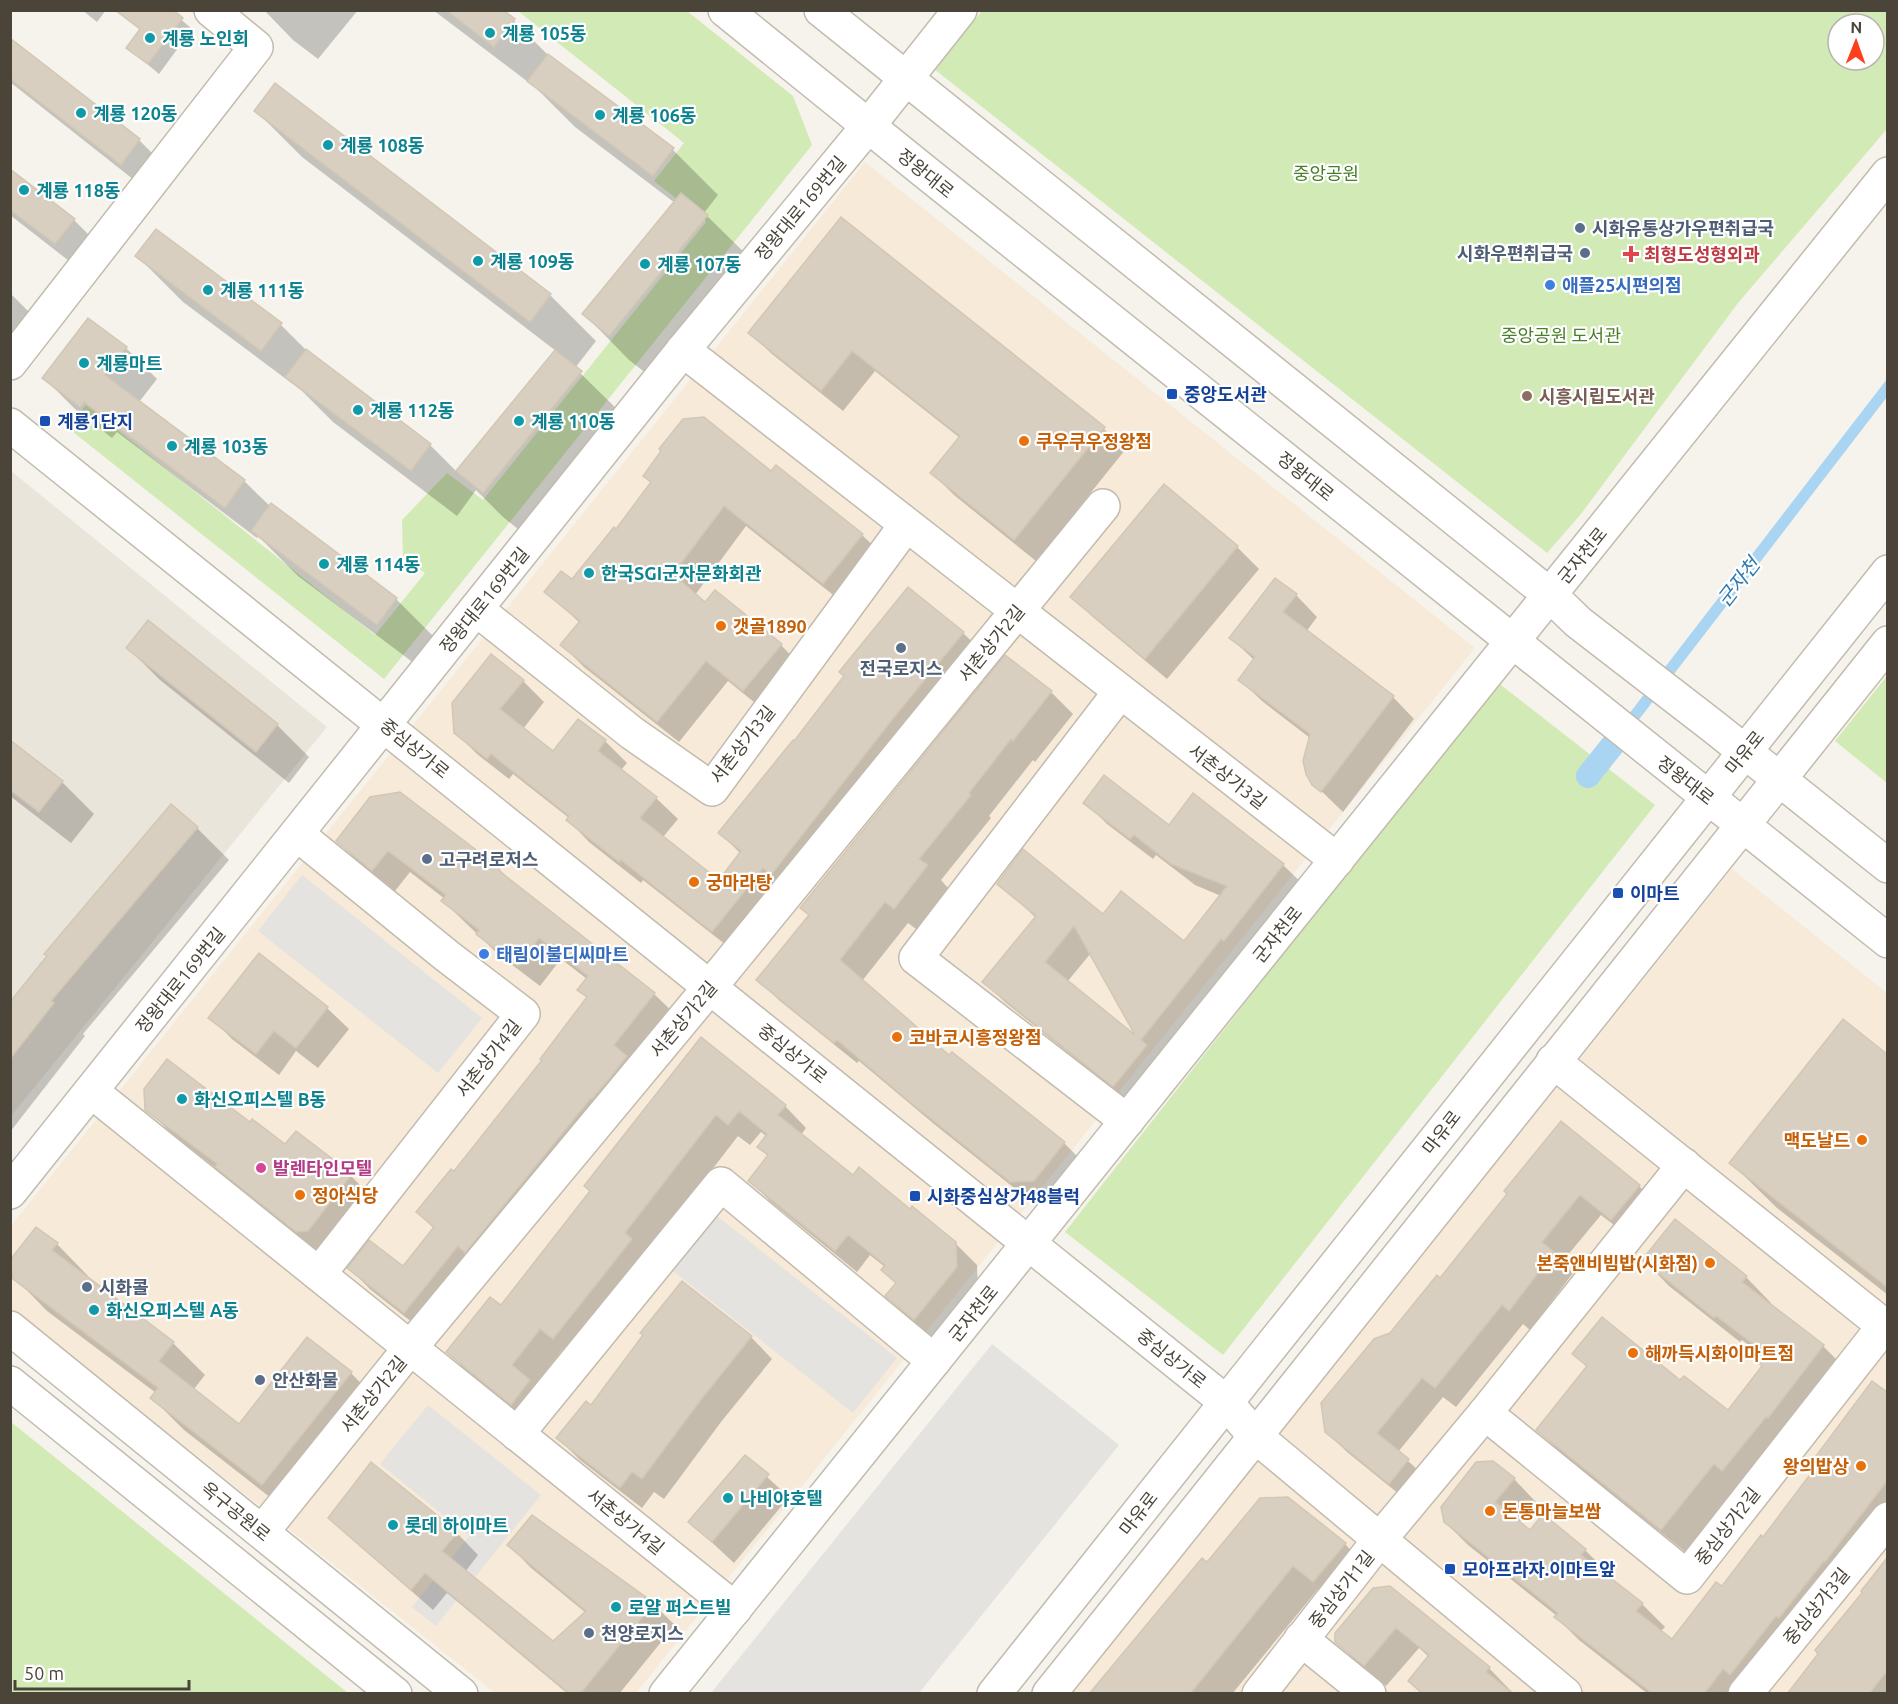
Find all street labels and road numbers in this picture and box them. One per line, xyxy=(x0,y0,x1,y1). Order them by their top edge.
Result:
street label: 정왕대로 xyxy=(894,144,958,202)
street label: 정왕대로169번길 xyxy=(751,152,849,264)
street label: 정왕대로 xyxy=(1274,447,1338,505)
street label: 군자천로 xyxy=(1553,523,1611,587)
street label: 정왕대로169번길 xyxy=(435,543,533,657)
street label: 서촌상가2길 xyxy=(954,601,1028,685)
street label: 서촌상가3길 xyxy=(706,701,778,787)
street label: 중심상가로 xyxy=(377,714,453,782)
street label: 마유로 xyxy=(1721,726,1767,778)
street label: 서촌상가3길 xyxy=(1185,740,1271,812)
street label: 정왕대로 xyxy=(1654,752,1718,808)
street label: 군자천로 xyxy=(1248,902,1306,966)
street label: 정왕대로169번길 xyxy=(131,923,229,1037)
street label: 서촌상가2길 xyxy=(645,977,721,1061)
street label: 서촌상가4길 xyxy=(452,1015,524,1101)
street label: 중심상가로 xyxy=(755,1019,831,1087)
street label: 마유로 xyxy=(1418,1106,1464,1158)
street label: 군자천로 xyxy=(944,1281,1002,1345)
street label: 중심상가로 xyxy=(1134,1324,1210,1392)
street label: 서촌상가2길 xyxy=(336,1352,410,1436)
street label: 옥구공원로 xyxy=(198,1477,274,1545)
street label: 중심상가2길 xyxy=(1691,1483,1763,1569)
street label: 서촌상가4길 xyxy=(584,1484,668,1558)
street label: 마유로 xyxy=(1115,1487,1161,1539)
street label: 중심상가1길 xyxy=(1305,1546,1377,1632)
street label: 중심상가3길 xyxy=(1779,1564,1853,1648)

